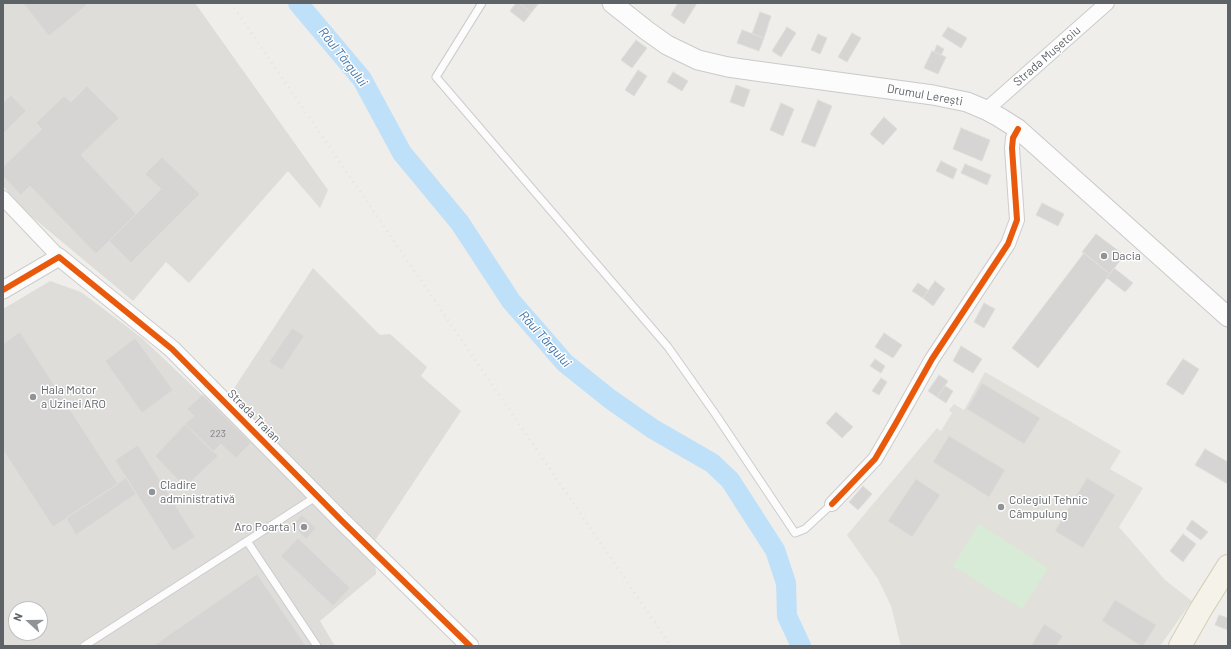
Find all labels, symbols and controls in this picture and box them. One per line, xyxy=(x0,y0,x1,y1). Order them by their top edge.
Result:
street label: Strada Mușetoiu xyxy=(1010,23,1084,89)
water label: Râul Târgului xyxy=(315,24,371,90)
street label: Drumul Lerești xyxy=(886,81,964,109)
place label: Dacia xyxy=(1112,249,1141,263)
marker: Dacia xyxy=(1099,251,1109,261)
water label: Râul Târgului xyxy=(516,308,574,370)
place label: Hala Motor a Uzinei ARO xyxy=(41,383,106,411)
street label: Strada Traian xyxy=(224,386,284,446)
marker: Hala Motor a Uzinei ARO xyxy=(28,392,38,402)
house number: 223 xyxy=(210,428,226,440)
place label: Cladire administrativă xyxy=(160,478,235,506)
marker: Cladire administrativă xyxy=(147,487,157,497)
place label: Colegiul Tehnic Câmpulung xyxy=(1009,493,1088,521)
marker: Colegiul Tehnic Câmpulung xyxy=(996,502,1006,512)
place label: Aro Poarta 1 xyxy=(234,520,296,534)
marker: Aro Poarta 1 xyxy=(299,522,309,532)
north arrow xyxy=(8,601,48,641)
text: N xyxy=(10,611,25,623)

